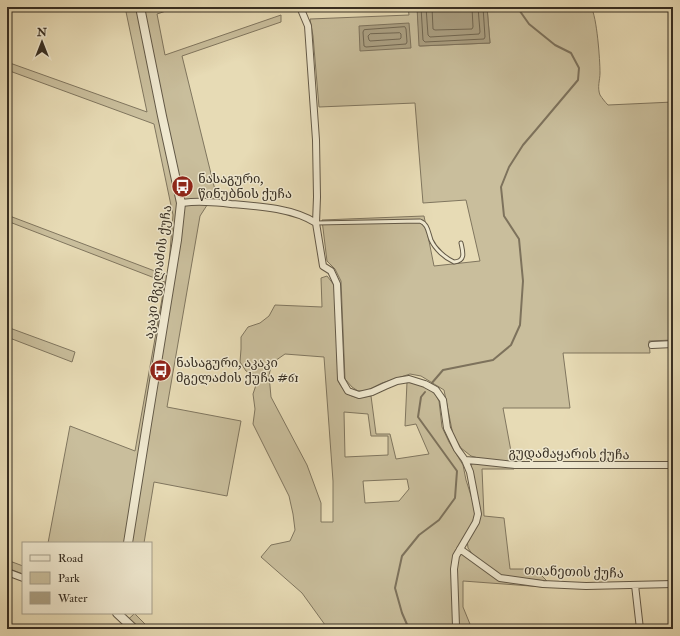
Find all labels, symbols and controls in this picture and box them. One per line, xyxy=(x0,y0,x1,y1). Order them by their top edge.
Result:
north arrow xyxy=(22,22,62,62)
text: N xyxy=(36,26,48,39)
place label: ნასაგური, წინუბნის ქუჩა xyxy=(198,171,292,202)
bus stop icon: ნასაგური, წინუბნის ქუჩა xyxy=(170,173,196,199)
street label: აკაკი მგელაძის ქუჩა xyxy=(141,204,175,340)
place label: ნასაგური, აკაკი მგელაძის ქუჩა #61 xyxy=(176,355,299,386)
bus stop icon: ნასაგური, აკაკი მგელაძის ქუჩა #61 xyxy=(147,357,173,383)
street label: გუდამაყარის ქუჩა xyxy=(508,445,630,463)
legend xyxy=(22,542,152,614)
text: Road xyxy=(58,551,83,566)
street label: თიანეთის ქუჩა xyxy=(524,562,624,582)
text: Park xyxy=(58,571,80,586)
text: Water xyxy=(57,591,88,606)

